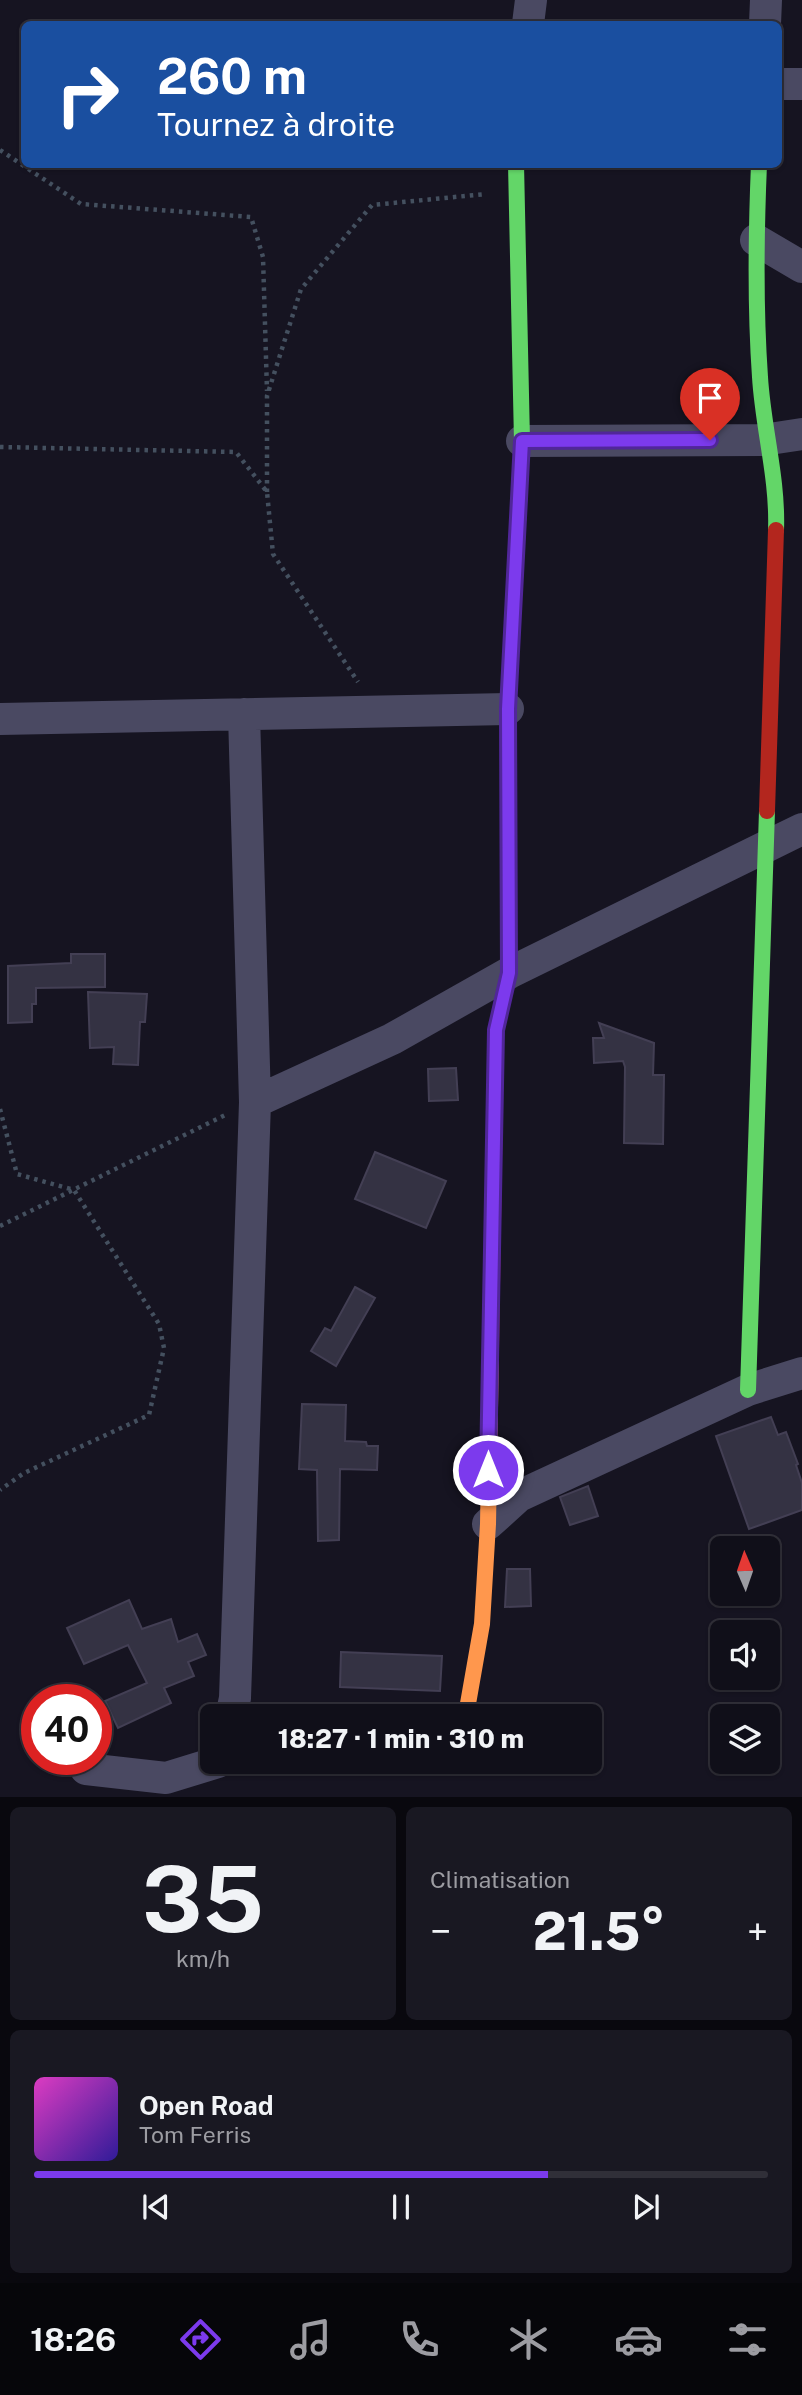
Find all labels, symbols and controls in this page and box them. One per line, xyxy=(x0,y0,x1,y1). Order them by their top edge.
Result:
text: 260 m xyxy=(157,47,307,105)
icon: right xyxy=(42,49,133,140)
text: Tournez à droite xyxy=(157,106,395,143)
pin xyxy=(680,368,740,440)
icon: arrive xyxy=(691,379,729,417)
position arrow xyxy=(451,1433,525,1507)
north arrow xyxy=(710,1536,780,1606)
map controls xyxy=(710,1536,780,1774)
button: sound xyxy=(710,1620,780,1690)
speed limit sign: 40 xyxy=(21,1684,112,1775)
button: layers xyxy=(710,1704,780,1774)
text: 18:27 · 1 min · 310 m xyxy=(278,1723,524,1754)
text: 35 xyxy=(142,1846,264,1952)
text: Climatisation xyxy=(430,1866,570,1893)
text: 21.5° xyxy=(533,1901,665,1962)
text: − xyxy=(430,1909,451,1954)
text: + xyxy=(747,1909,768,1954)
text: km/h xyxy=(176,1945,230,1972)
text: Open Road xyxy=(139,2090,274,2121)
text: Tom Ferris xyxy=(139,2121,251,2148)
icon: previous xyxy=(137,2188,175,2226)
icon: pause xyxy=(382,2188,420,2226)
icon: next xyxy=(627,2188,665,2226)
icon: directions xyxy=(176,2315,225,2364)
icon: music xyxy=(286,2315,335,2364)
icon: phone xyxy=(395,2315,444,2364)
icon: climate xyxy=(504,2315,553,2364)
icon: car xyxy=(614,2315,663,2364)
icon: filters xyxy=(723,2315,772,2364)
text: 18:26 xyxy=(30,2321,116,2358)

